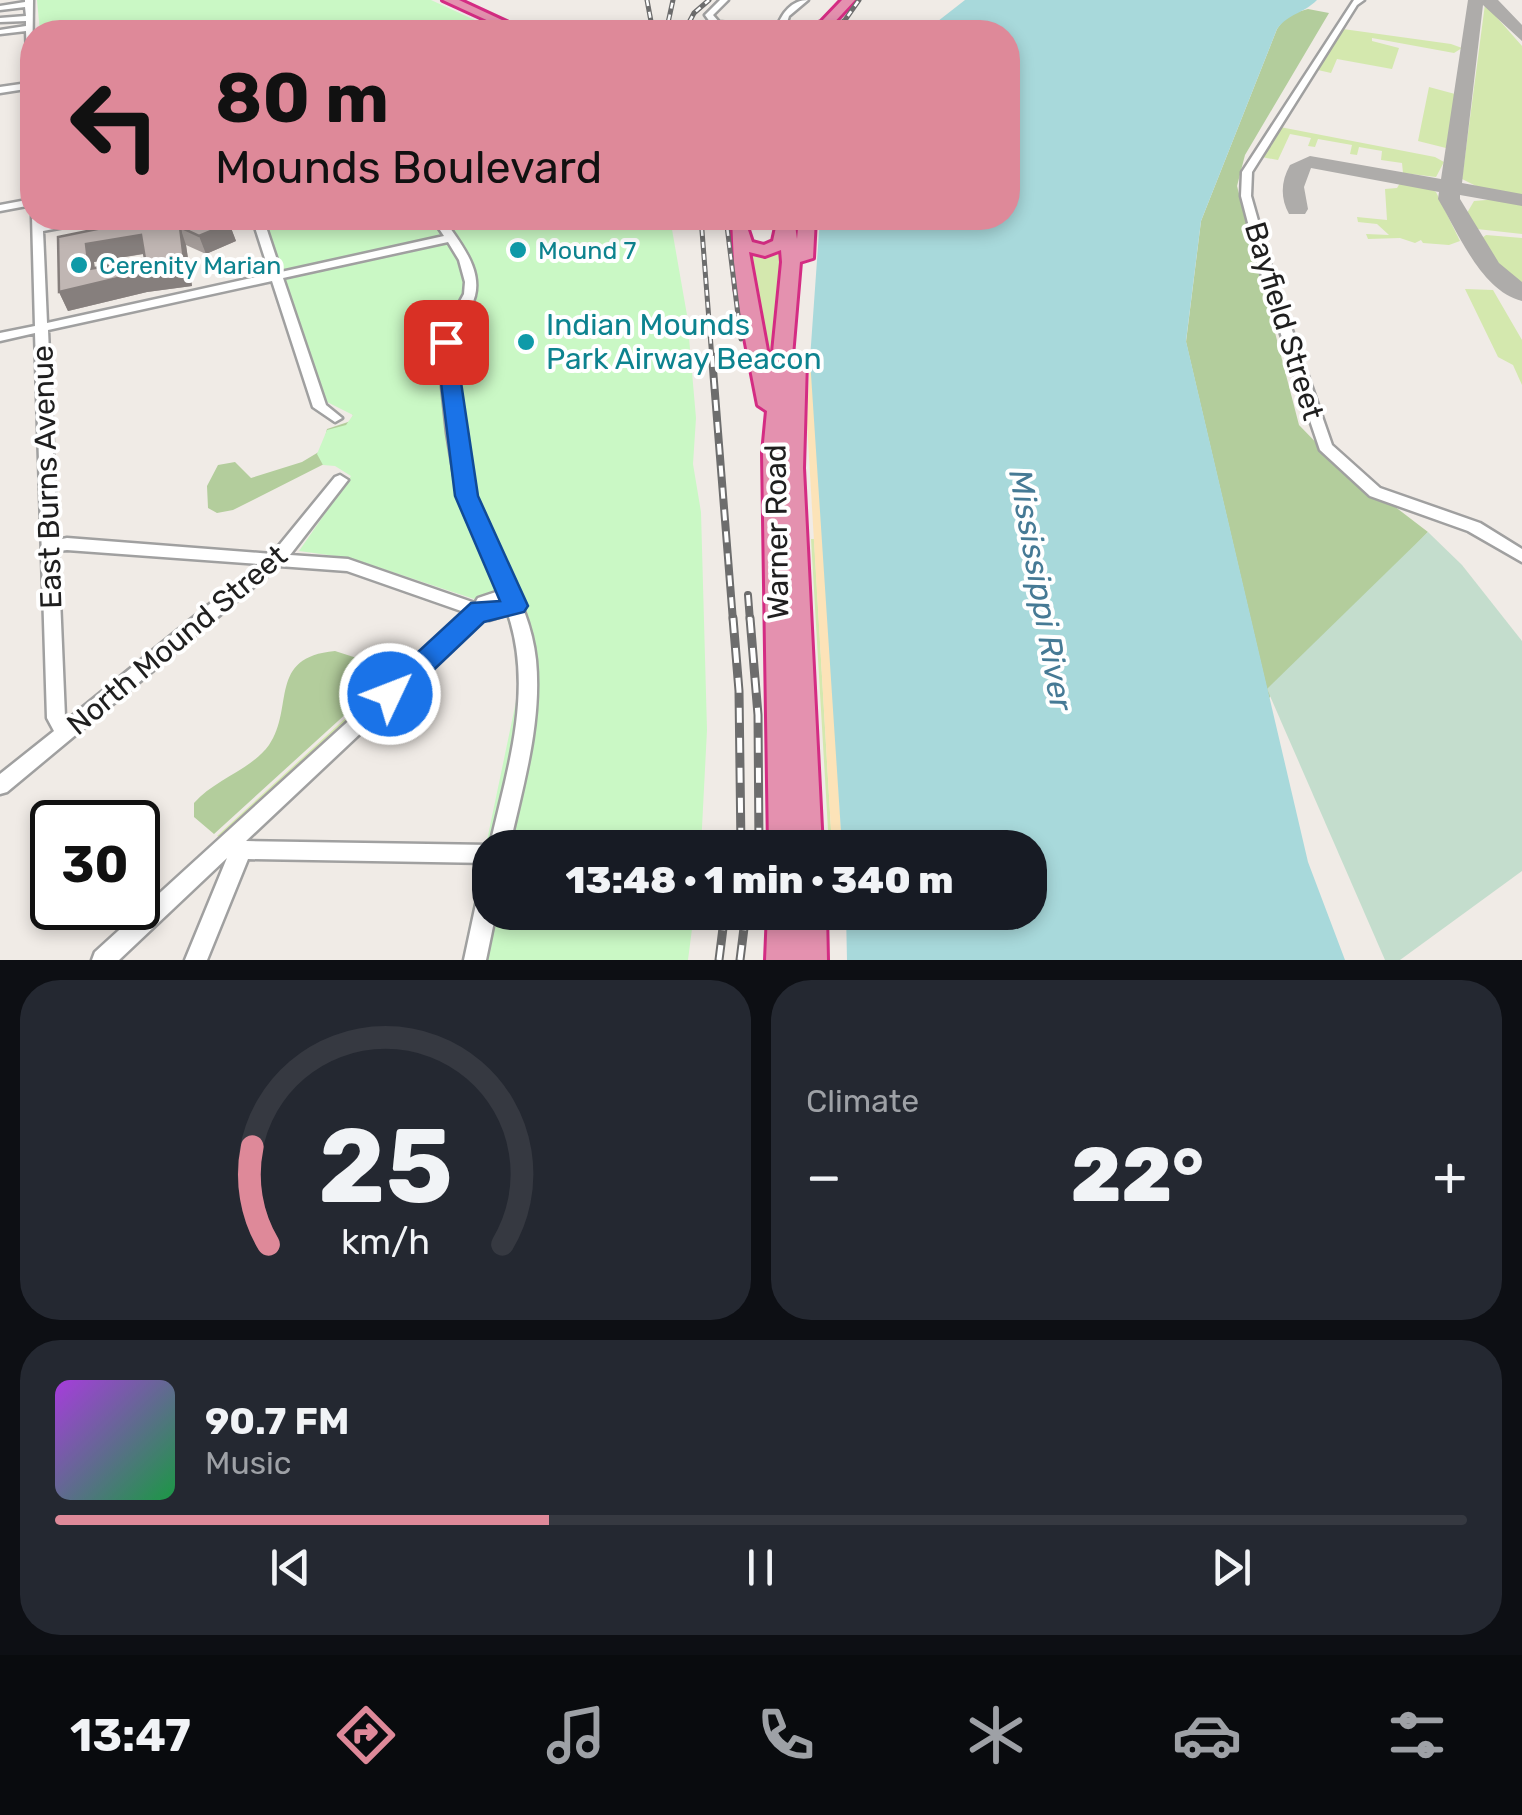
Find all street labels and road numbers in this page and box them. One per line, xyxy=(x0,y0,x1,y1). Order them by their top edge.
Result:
street label: Bayfield Street xyxy=(1237,218,1331,425)
street label: East Burns Avenue xyxy=(24,345,70,609)
street label: Warner Road xyxy=(757,444,797,620)
street label: North Mound Street xyxy=(60,537,295,743)

